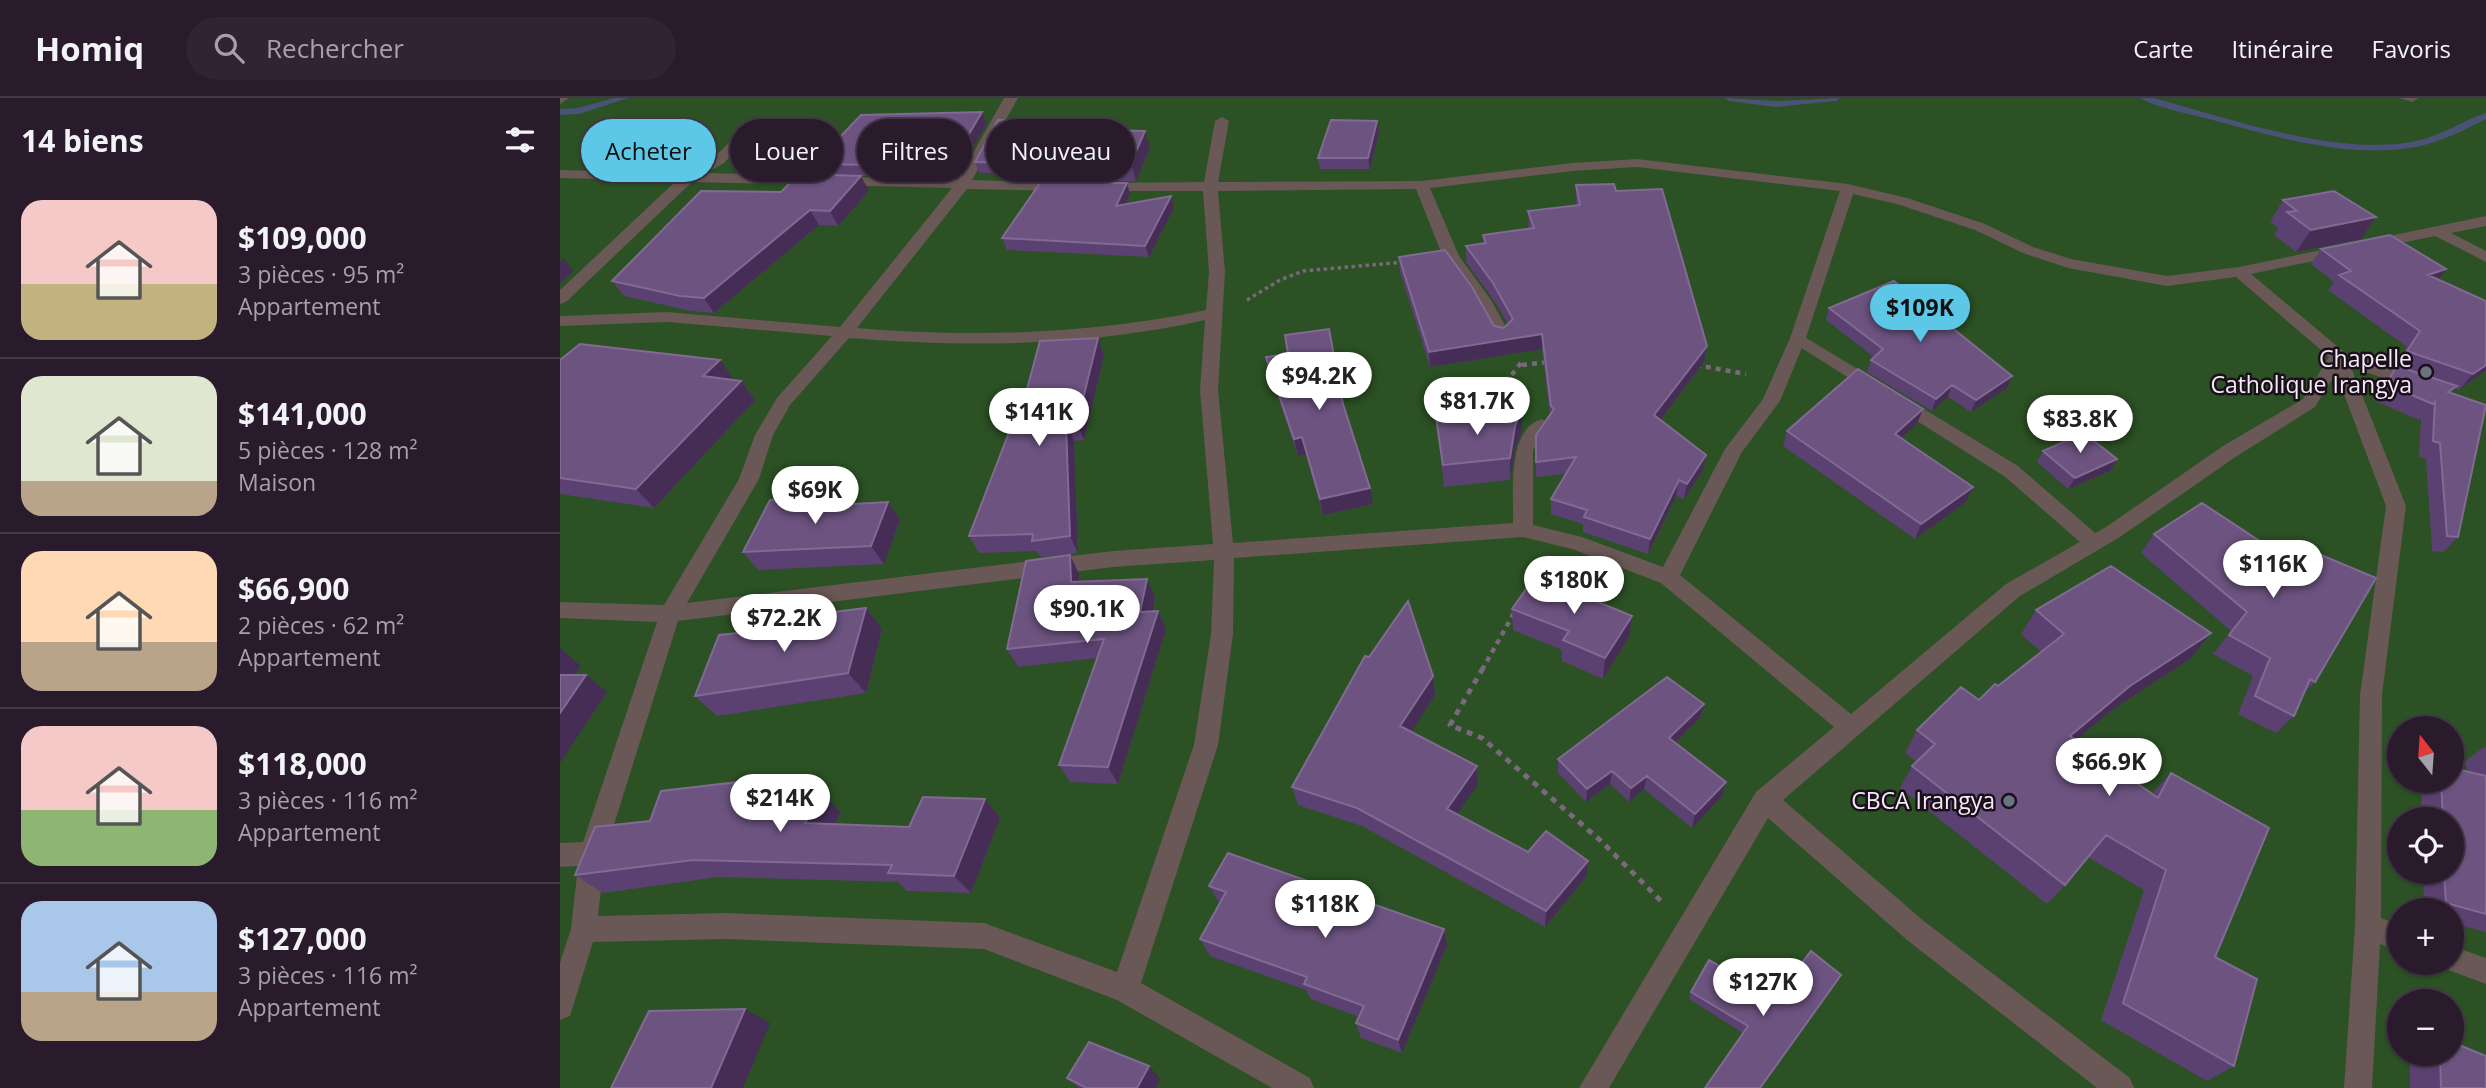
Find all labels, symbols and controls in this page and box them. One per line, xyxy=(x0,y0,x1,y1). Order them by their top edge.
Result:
search box xyxy=(186,17,676,80)
text: Homiq xyxy=(35,26,144,71)
icon: search xyxy=(210,29,248,67)
text: Rechercher xyxy=(266,30,404,66)
text: Carte xyxy=(2133,32,2194,65)
text: Itinéraire xyxy=(2232,32,2334,65)
text: Favoris xyxy=(2372,32,2451,65)
chip: Acheter xyxy=(581,119,716,182)
chip: Louer xyxy=(730,119,843,182)
chip: Filtres xyxy=(857,119,972,182)
chip: Nouveau xyxy=(986,119,1135,182)
text: 14 biens xyxy=(21,120,144,161)
icon: filters xyxy=(501,121,539,159)
text: $109,000 xyxy=(238,217,367,258)
icon: home xyxy=(77,228,161,312)
text: 3 pièces · 95 m² xyxy=(238,258,404,290)
pin: $109K xyxy=(1871,285,1969,344)
text: Appartement xyxy=(238,290,381,322)
text: $109K xyxy=(1886,291,1954,323)
place label: Chapelle Catholique Irangya xyxy=(2210,342,2412,400)
pin: $94.2K xyxy=(1262,352,1376,412)
text: $94.2K xyxy=(1282,359,1356,391)
marker: Chapelle Catholique Irangya xyxy=(2418,364,2434,380)
pin: $81.7K xyxy=(1420,378,1534,437)
text: $81.7K xyxy=(1440,384,1514,416)
pin: $141K xyxy=(990,388,1088,448)
text: $141,000 xyxy=(238,393,367,434)
text: $141K xyxy=(1005,395,1073,427)
pin: $83.8K xyxy=(2023,396,2137,455)
text: $83.8K xyxy=(2043,402,2117,434)
icon: home xyxy=(77,404,161,488)
text: 5 pièces · 128 m² xyxy=(238,434,418,466)
text: Maison xyxy=(238,466,316,498)
pin: $69K xyxy=(774,466,856,526)
text: $69K xyxy=(788,473,842,505)
pin: $116K xyxy=(2224,540,2322,600)
text: $116K xyxy=(2239,547,2307,579)
pin: $180K xyxy=(1525,556,1623,616)
text: $180K xyxy=(1540,563,1608,595)
text: $66,900 xyxy=(238,568,349,609)
icon: home xyxy=(77,579,161,663)
pin: $90.1K xyxy=(1030,586,1144,645)
text: $90.1K xyxy=(1050,592,1124,624)
pin: $72.2K xyxy=(727,594,841,654)
text: $72.2K xyxy=(747,601,821,633)
text: 2 pièces · 62 m² xyxy=(238,609,404,641)
text: Appartement xyxy=(238,641,381,673)
north arrow xyxy=(2387,716,2464,793)
map controls xyxy=(2387,716,2464,1066)
pin: $66.9K xyxy=(2052,738,2166,798)
text: $118,000 xyxy=(238,743,367,784)
text: $66.9K xyxy=(2072,745,2146,777)
icon: home xyxy=(77,754,161,838)
pin: $214K xyxy=(731,774,829,834)
text: $214K xyxy=(746,781,814,813)
text: 3 pièces · 116 m² xyxy=(238,784,418,816)
place label: CBCA Irangya xyxy=(1851,784,1995,816)
marker: CBCA Irangya xyxy=(2001,793,2017,809)
button: locate xyxy=(2387,807,2464,884)
text: Appartement xyxy=(238,816,381,848)
pin: $118K xyxy=(1276,880,1374,940)
text: $118K xyxy=(1291,887,1359,919)
button: + xyxy=(2387,898,2464,975)
text: $127,000 xyxy=(238,918,367,959)
icon: home xyxy=(77,929,161,1013)
pin: $127K xyxy=(1714,958,1812,1018)
text: 3 pièces · 116 m² xyxy=(238,959,418,991)
text: $127K xyxy=(1729,965,1797,997)
button: − xyxy=(2387,989,2464,1066)
text: Appartement xyxy=(238,991,381,1023)

